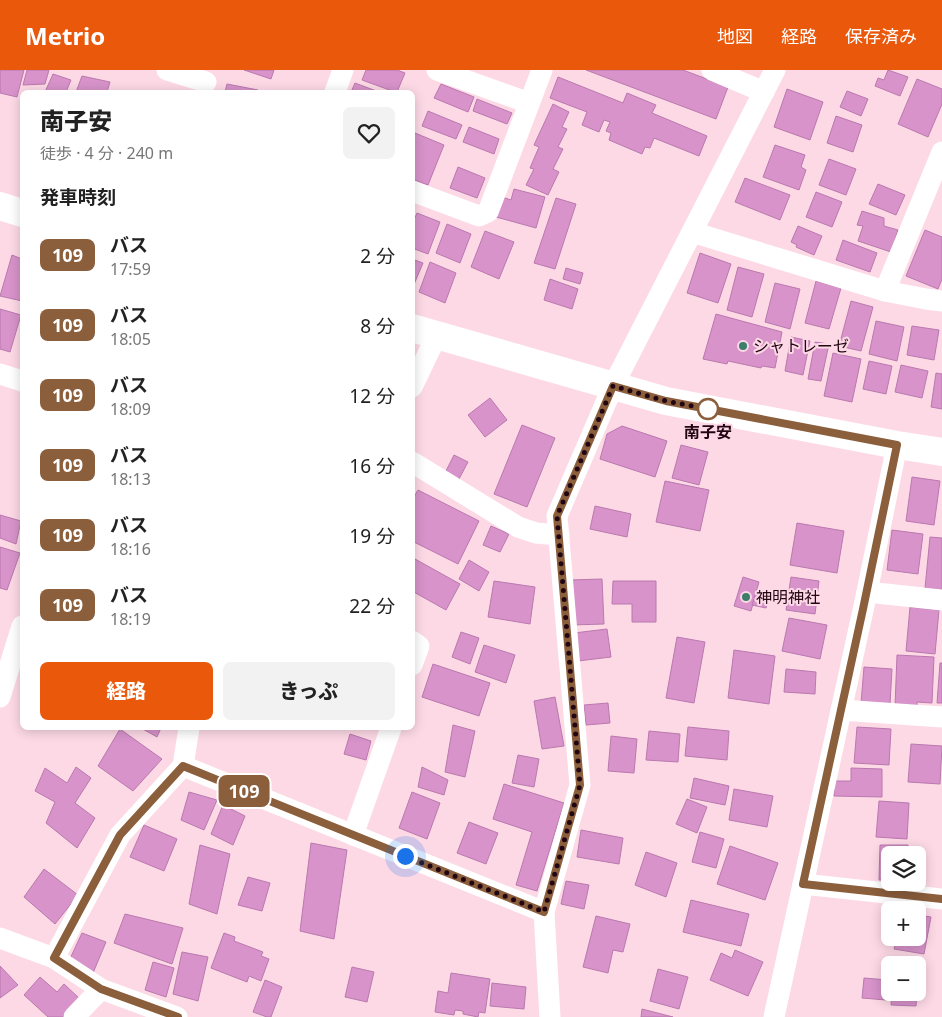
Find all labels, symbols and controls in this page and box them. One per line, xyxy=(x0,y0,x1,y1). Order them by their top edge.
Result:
text: Metrio xyxy=(25,19,105,52)
text: 地図 xyxy=(717,24,753,48)
text: 経路 xyxy=(781,24,817,48)
text: 保存済み xyxy=(845,24,917,48)
text: 南子安 xyxy=(40,104,112,137)
button: heart xyxy=(343,107,395,159)
text: 徒歩 · 4 分 · 240 m xyxy=(40,142,173,164)
text: 発車時刻 xyxy=(40,184,116,210)
text: バス xyxy=(110,232,148,258)
text: 109 xyxy=(52,243,83,267)
text: 2 分 xyxy=(360,243,395,269)
text: 17:59 xyxy=(110,258,151,280)
text: バス xyxy=(110,302,148,328)
text: 109 xyxy=(52,313,83,337)
text: 8 分 xyxy=(360,313,395,339)
text: 18:05 xyxy=(110,328,151,350)
place label: シャトレーゼ xyxy=(753,335,849,357)
marker: シャトレーゼ xyxy=(737,340,749,352)
text: バス xyxy=(110,372,148,398)
text: 109 xyxy=(52,383,83,407)
text: 12 分 xyxy=(349,383,395,409)
text: 18:09 xyxy=(110,398,151,420)
marker: 南子安 xyxy=(697,398,719,420)
place label: 南子安 xyxy=(684,421,732,443)
text: バス xyxy=(110,442,148,468)
text: 109 xyxy=(52,453,83,477)
text: 16 分 xyxy=(349,453,395,479)
text: 18:13 xyxy=(110,468,151,490)
text: バス xyxy=(110,512,148,538)
text: 109 xyxy=(52,523,83,547)
text: 19 分 xyxy=(349,523,395,549)
text: 18:16 xyxy=(110,538,151,560)
text: バス xyxy=(110,582,148,608)
place label: 神明神社 xyxy=(756,586,820,608)
marker: 神明神社 xyxy=(740,591,752,603)
text: 109 xyxy=(52,593,83,617)
text: 22 分 xyxy=(349,593,395,619)
text: 18:19 xyxy=(110,608,151,630)
button: 経路 xyxy=(40,662,213,720)
button: きっぷ xyxy=(223,662,395,720)
line badge: 109 xyxy=(215,775,273,807)
text: 109 xyxy=(229,779,259,803)
your location xyxy=(393,844,418,869)
map controls xyxy=(881,846,926,1001)
button: layers xyxy=(881,846,926,891)
button: + xyxy=(881,901,926,946)
button: − xyxy=(881,956,926,1001)

